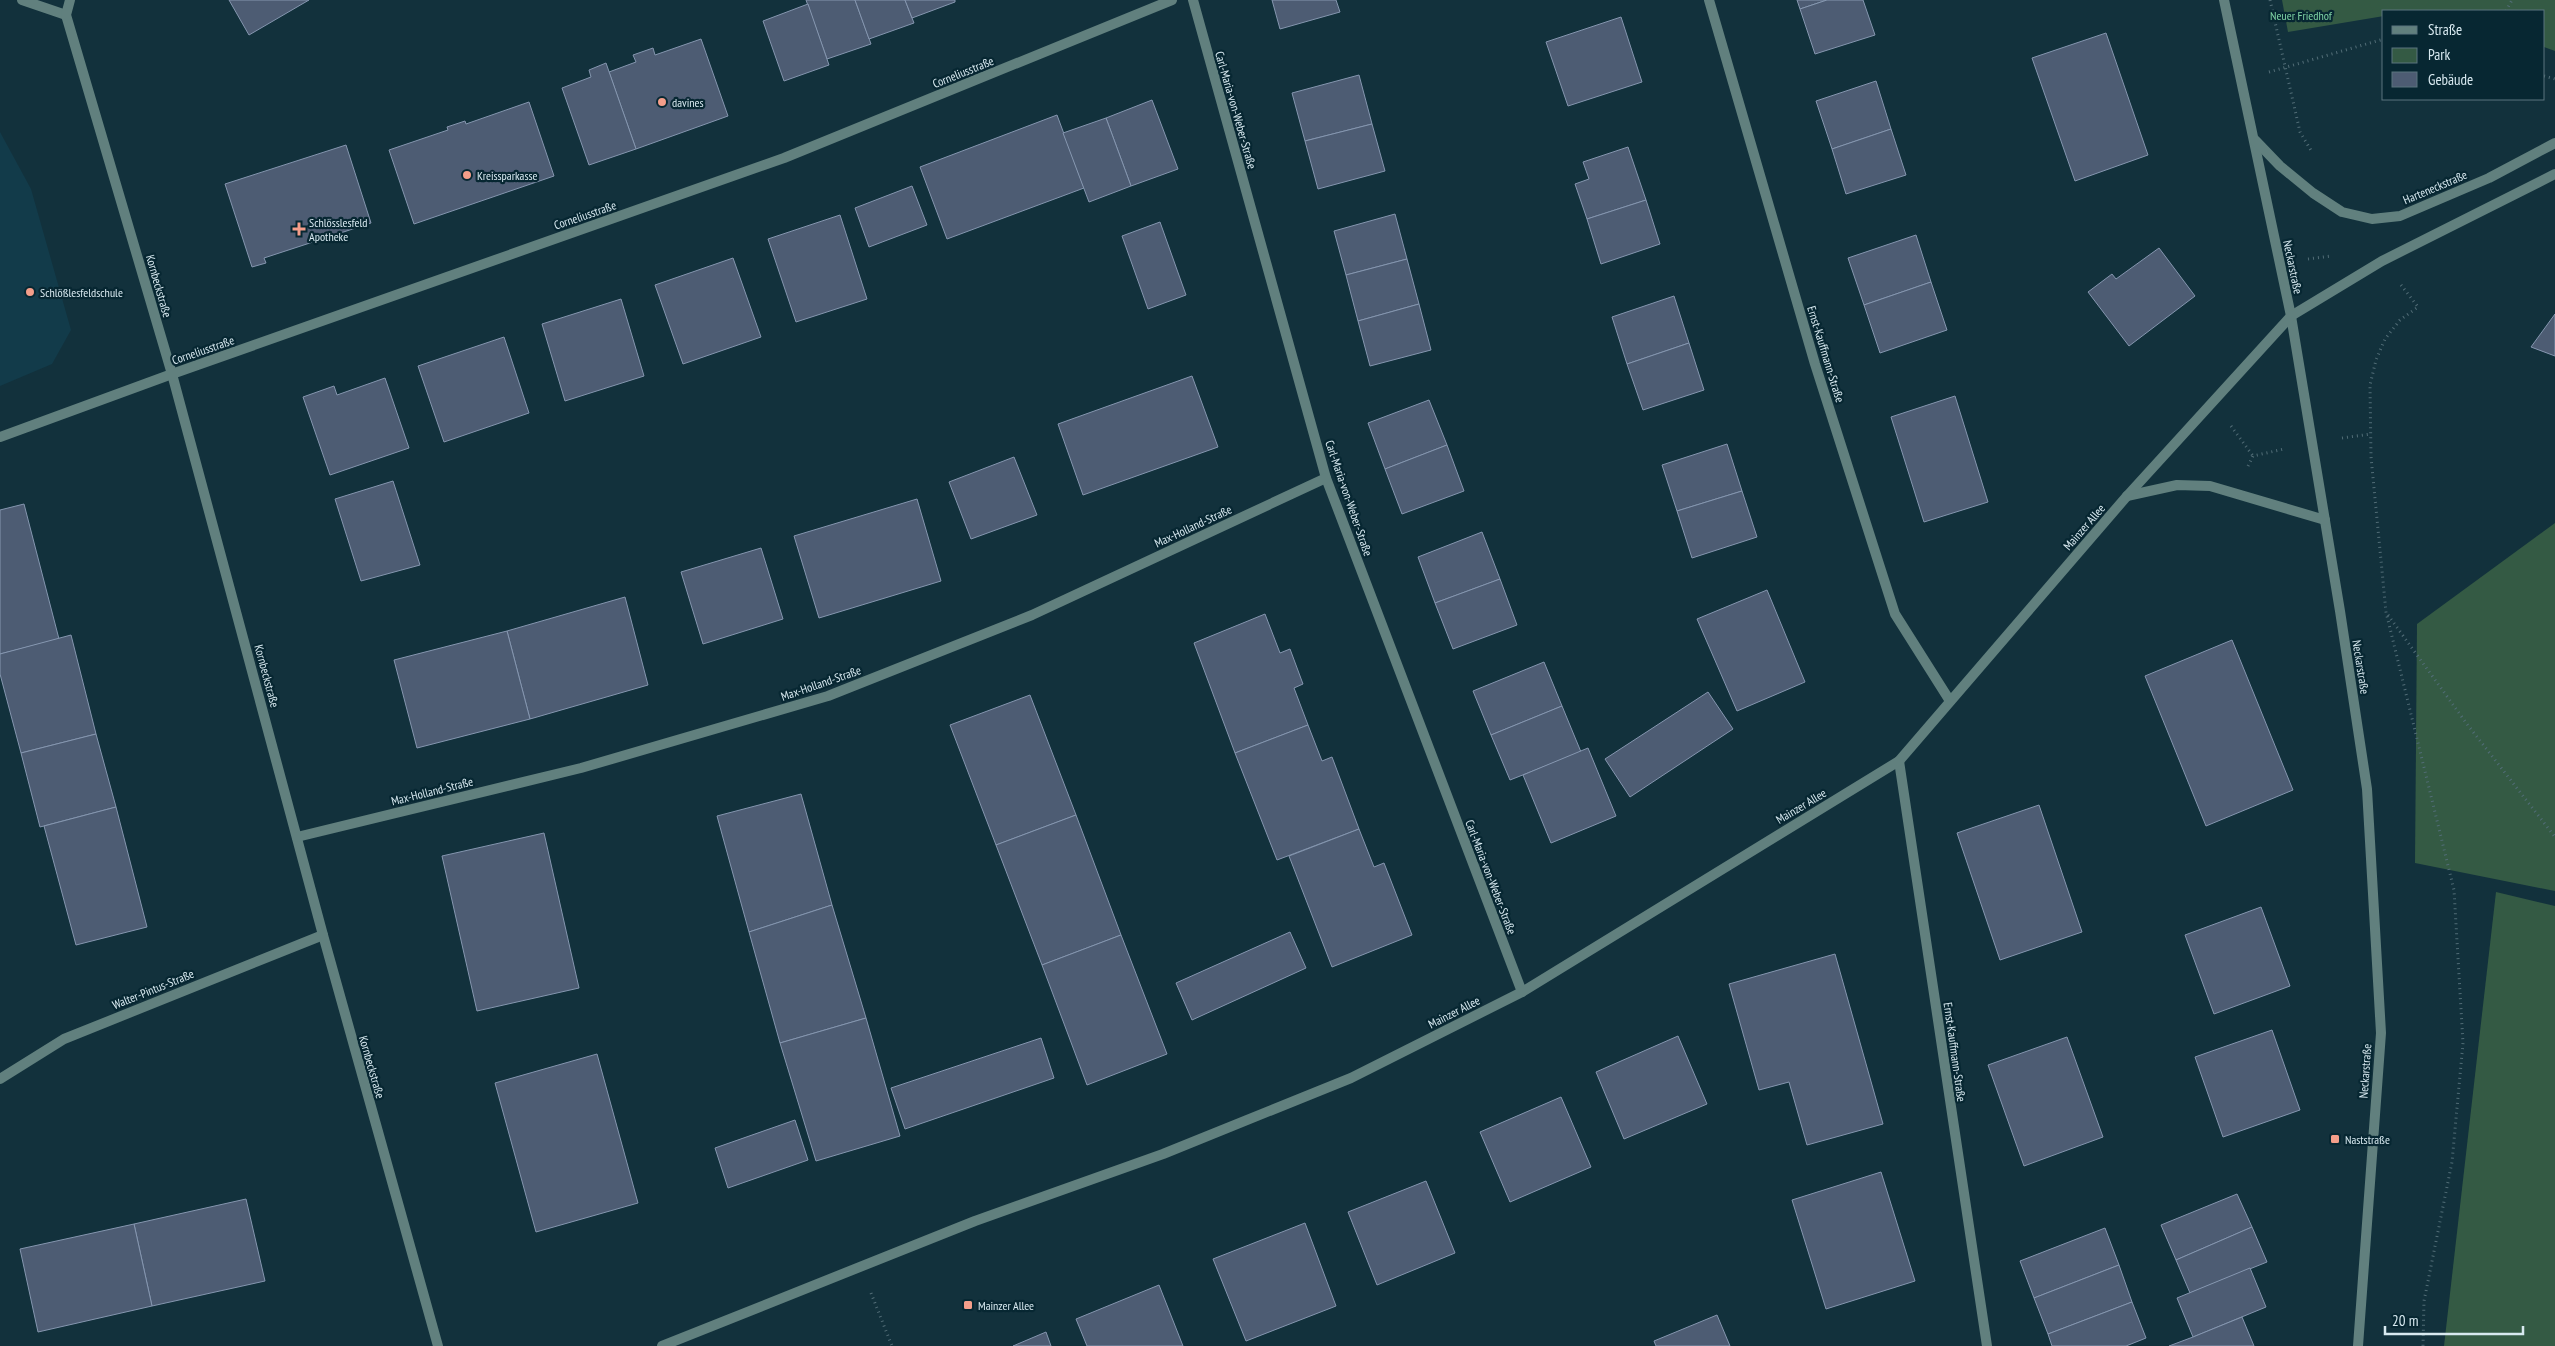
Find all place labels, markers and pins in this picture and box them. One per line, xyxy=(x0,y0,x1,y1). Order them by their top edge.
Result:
place label: davines xyxy=(672,95,704,110)
marker: davines xyxy=(656,96,668,108)
place label: Kreissparkasse xyxy=(477,168,538,183)
marker: Kreissparkasse xyxy=(461,169,473,181)
place label: Schlösslesfeld Apotheke xyxy=(309,215,368,244)
marker: Schlösslesfeld Apotheke xyxy=(293,223,305,235)
place label: Schlößlesfeldschule xyxy=(40,285,123,300)
marker: Schlößlesfeldschule xyxy=(24,286,36,298)
place label: Naststraße xyxy=(2345,1132,2390,1147)
marker: Naststraße xyxy=(2329,1133,2341,1145)
place label: Mainzer Allee xyxy=(978,1298,1034,1313)
marker: Mainzer Allee xyxy=(962,1299,974,1311)

